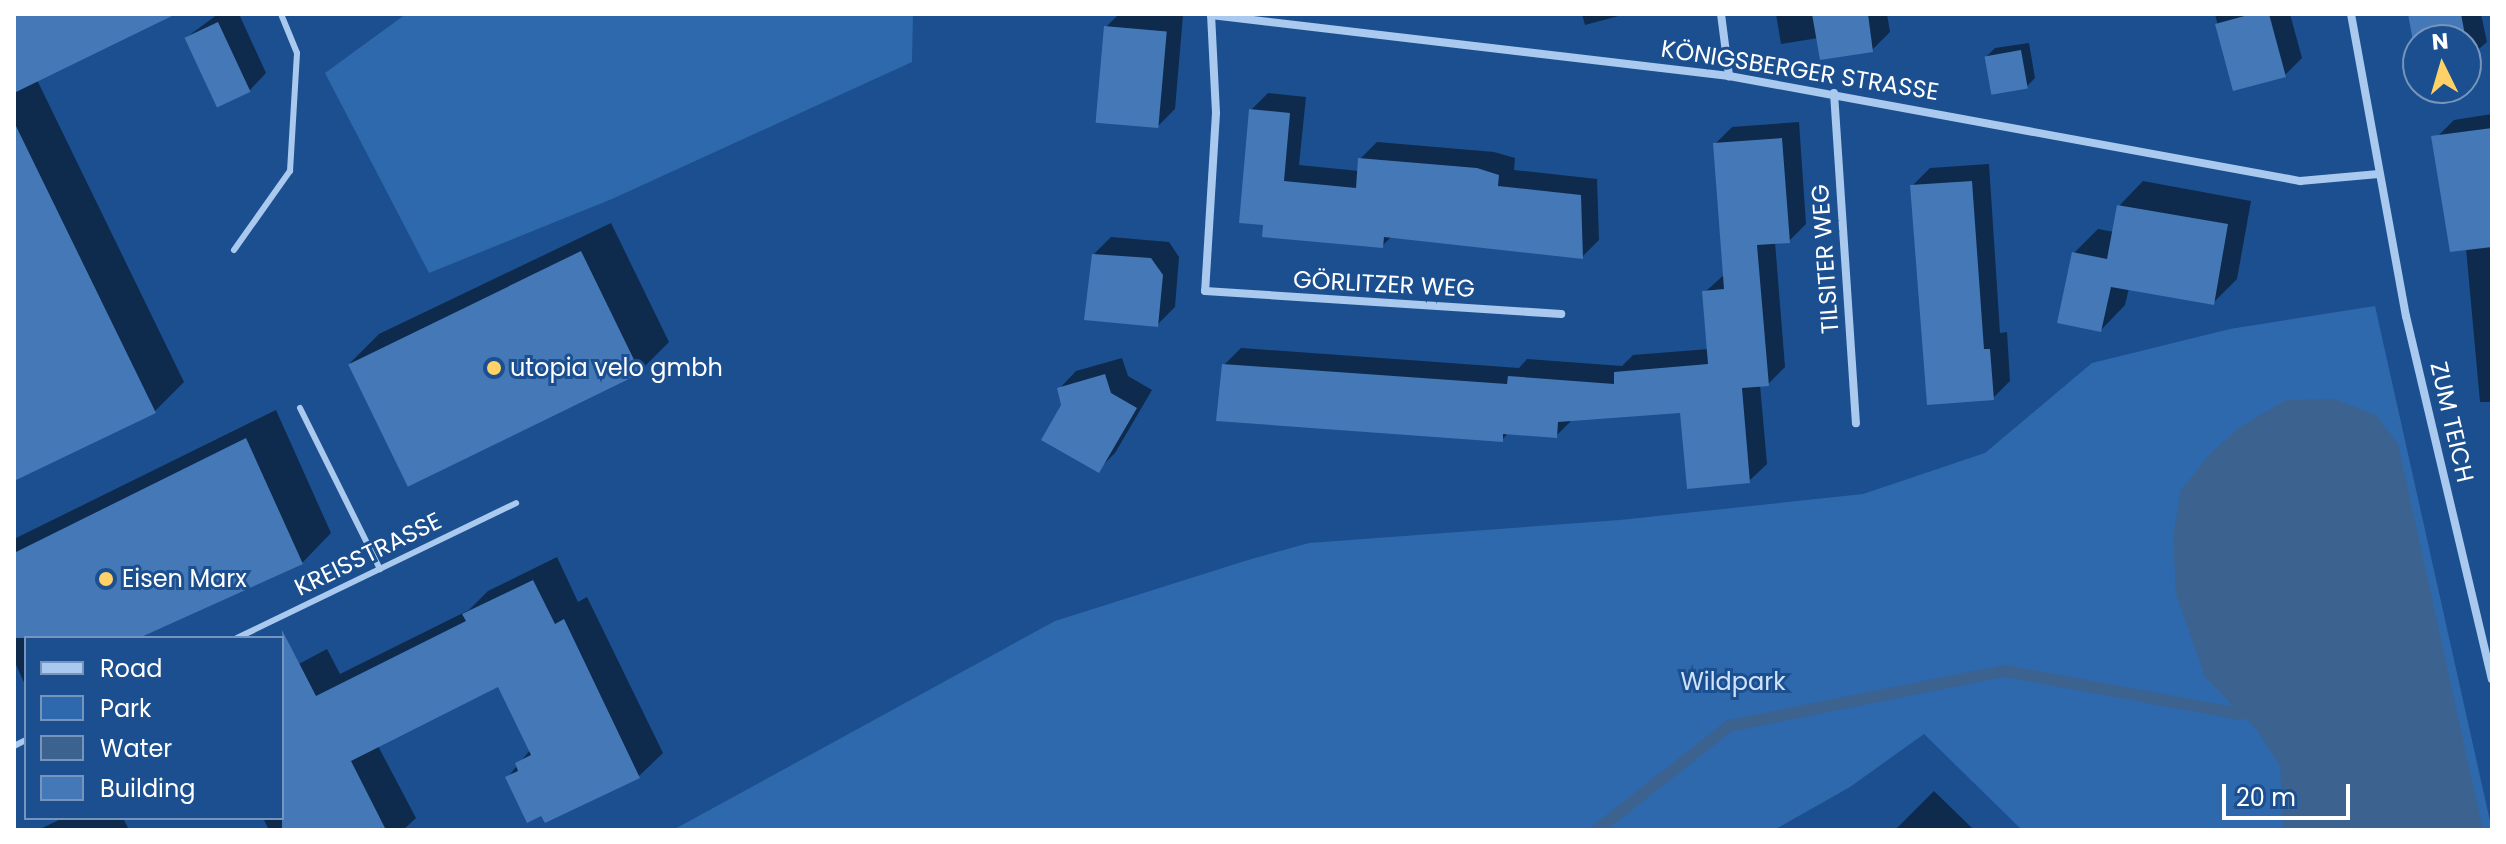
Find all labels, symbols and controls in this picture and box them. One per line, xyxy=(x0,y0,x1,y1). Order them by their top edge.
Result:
north arrow xyxy=(2402,24,2482,104)
text: N xyxy=(2430,25,2450,58)
street label: KÖNIGSBERGER STRASSE xyxy=(1659,34,1941,106)
street label: TILSITER WEG xyxy=(1805,183,1845,335)
street label: GÖRLITZER WEG xyxy=(1292,265,1476,303)
place label: utopia velo gmbh xyxy=(510,354,723,382)
marker: utopia velo gmbh xyxy=(485,359,503,377)
street label: ZUM TEICH xyxy=(2424,359,2480,485)
street label: KREISSTRASSE xyxy=(290,506,446,602)
place label: Eisen Marx xyxy=(122,565,247,593)
marker: Eisen Marx xyxy=(97,570,115,588)
legend xyxy=(24,636,284,820)
text: Road xyxy=(100,652,162,685)
park label: Wildpark xyxy=(1680,668,1786,696)
text: Park xyxy=(100,692,151,725)
text: Water xyxy=(100,732,172,765)
scale bar xyxy=(2226,768,2354,818)
text: Building xyxy=(100,772,196,805)
text: 20 m xyxy=(2236,781,2296,814)

